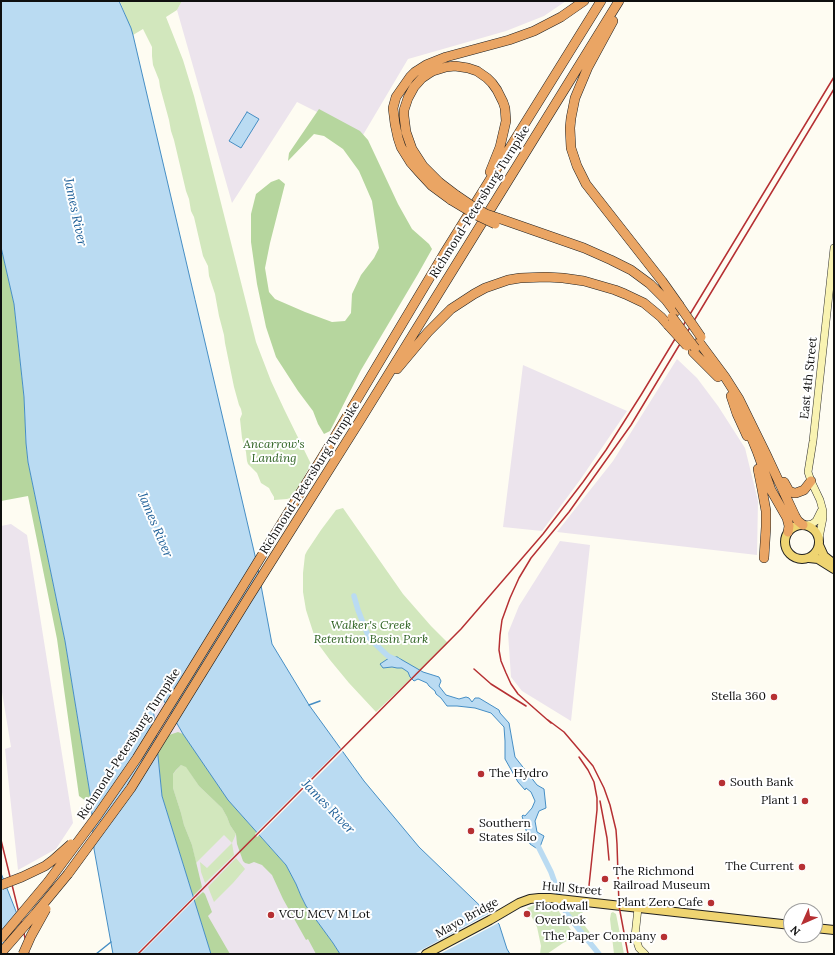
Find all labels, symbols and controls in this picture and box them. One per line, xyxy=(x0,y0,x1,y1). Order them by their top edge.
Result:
street label: Richmond-Petersburg Turnpike xyxy=(427,123,533,281)
water label: James River xyxy=(60,176,90,248)
street label: East 4th Street xyxy=(798,336,820,420)
street label: Richmond-Petersburg Turnpike xyxy=(257,399,363,557)
park label: Ancarrow's Landing xyxy=(243,438,305,466)
water label: James River xyxy=(134,490,176,560)
park label: Walker's Creek Retention Basin Park xyxy=(314,619,428,647)
street label: Richmond-Petersburg Turnpike xyxy=(75,666,183,822)
place label: Stella 360 xyxy=(711,690,766,704)
marker: Stella 360 xyxy=(769,692,779,702)
place label: The Hydro xyxy=(489,767,548,781)
marker: The Hydro xyxy=(476,769,486,779)
place label: South Bank xyxy=(730,776,793,790)
water label: James River xyxy=(298,777,358,837)
marker: South Bank xyxy=(717,778,727,788)
place label: Plant 1 xyxy=(761,794,797,808)
marker: Plant 1 xyxy=(800,796,810,806)
place label: Southern States Silo xyxy=(479,817,537,845)
marker: Southern States Silo xyxy=(466,826,476,836)
place label: The Current xyxy=(725,860,794,874)
marker: The Current xyxy=(797,862,807,872)
place label: The Richmond Railroad Museum xyxy=(613,865,710,893)
marker: The Richmond Railroad Museum xyxy=(600,874,610,884)
street label: Hull Street xyxy=(541,879,603,899)
street label: Mayo Bridge xyxy=(433,895,501,941)
place label: Plant Zero Cafe xyxy=(617,896,703,910)
marker: Plant Zero Cafe xyxy=(706,898,716,908)
place label: Floodwall Overlook xyxy=(535,900,588,928)
north arrow xyxy=(783,903,823,943)
place label: VCU MCV M Lot xyxy=(279,908,370,922)
marker: Floodwall Overlook xyxy=(522,909,532,919)
marker: VCU MCV M Lot xyxy=(266,910,276,920)
text: N xyxy=(787,923,803,939)
place label: The Paper Company xyxy=(543,930,656,944)
marker: The Paper Company xyxy=(659,932,669,942)

